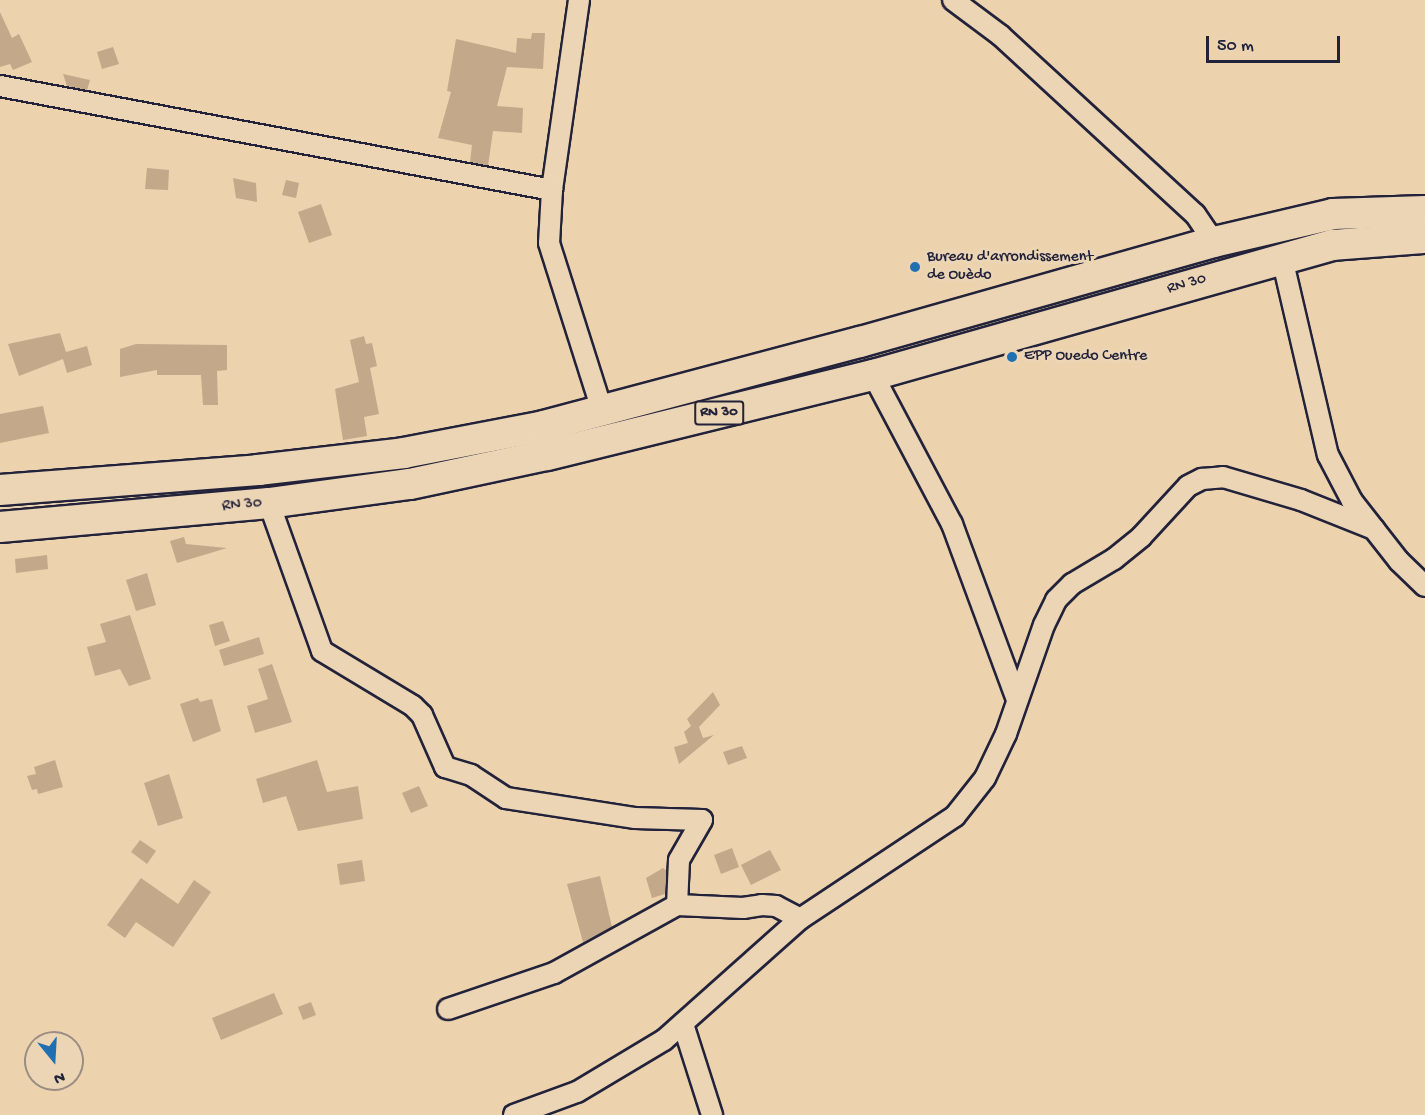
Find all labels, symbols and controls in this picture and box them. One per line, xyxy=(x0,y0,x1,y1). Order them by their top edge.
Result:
scale bar xyxy=(1209,24,1342,62)
text: 50 m xyxy=(1217,36,1254,57)
place label: Bureau d'arrondissement de Ouèdo xyxy=(927,248,1093,286)
marker: Bureau d'arrondissement de Ouèdo xyxy=(908,260,922,274)
street label: RN 30 xyxy=(1165,270,1209,300)
place label: EPP Ouedo Centre xyxy=(1024,347,1147,367)
marker: EPP Ouedo Centre xyxy=(1005,350,1019,364)
road number: RN 30 xyxy=(694,401,744,425)
street label: RN 30 xyxy=(221,495,263,517)
north arrow xyxy=(24,1031,84,1091)
text: N xyxy=(51,1066,67,1087)

